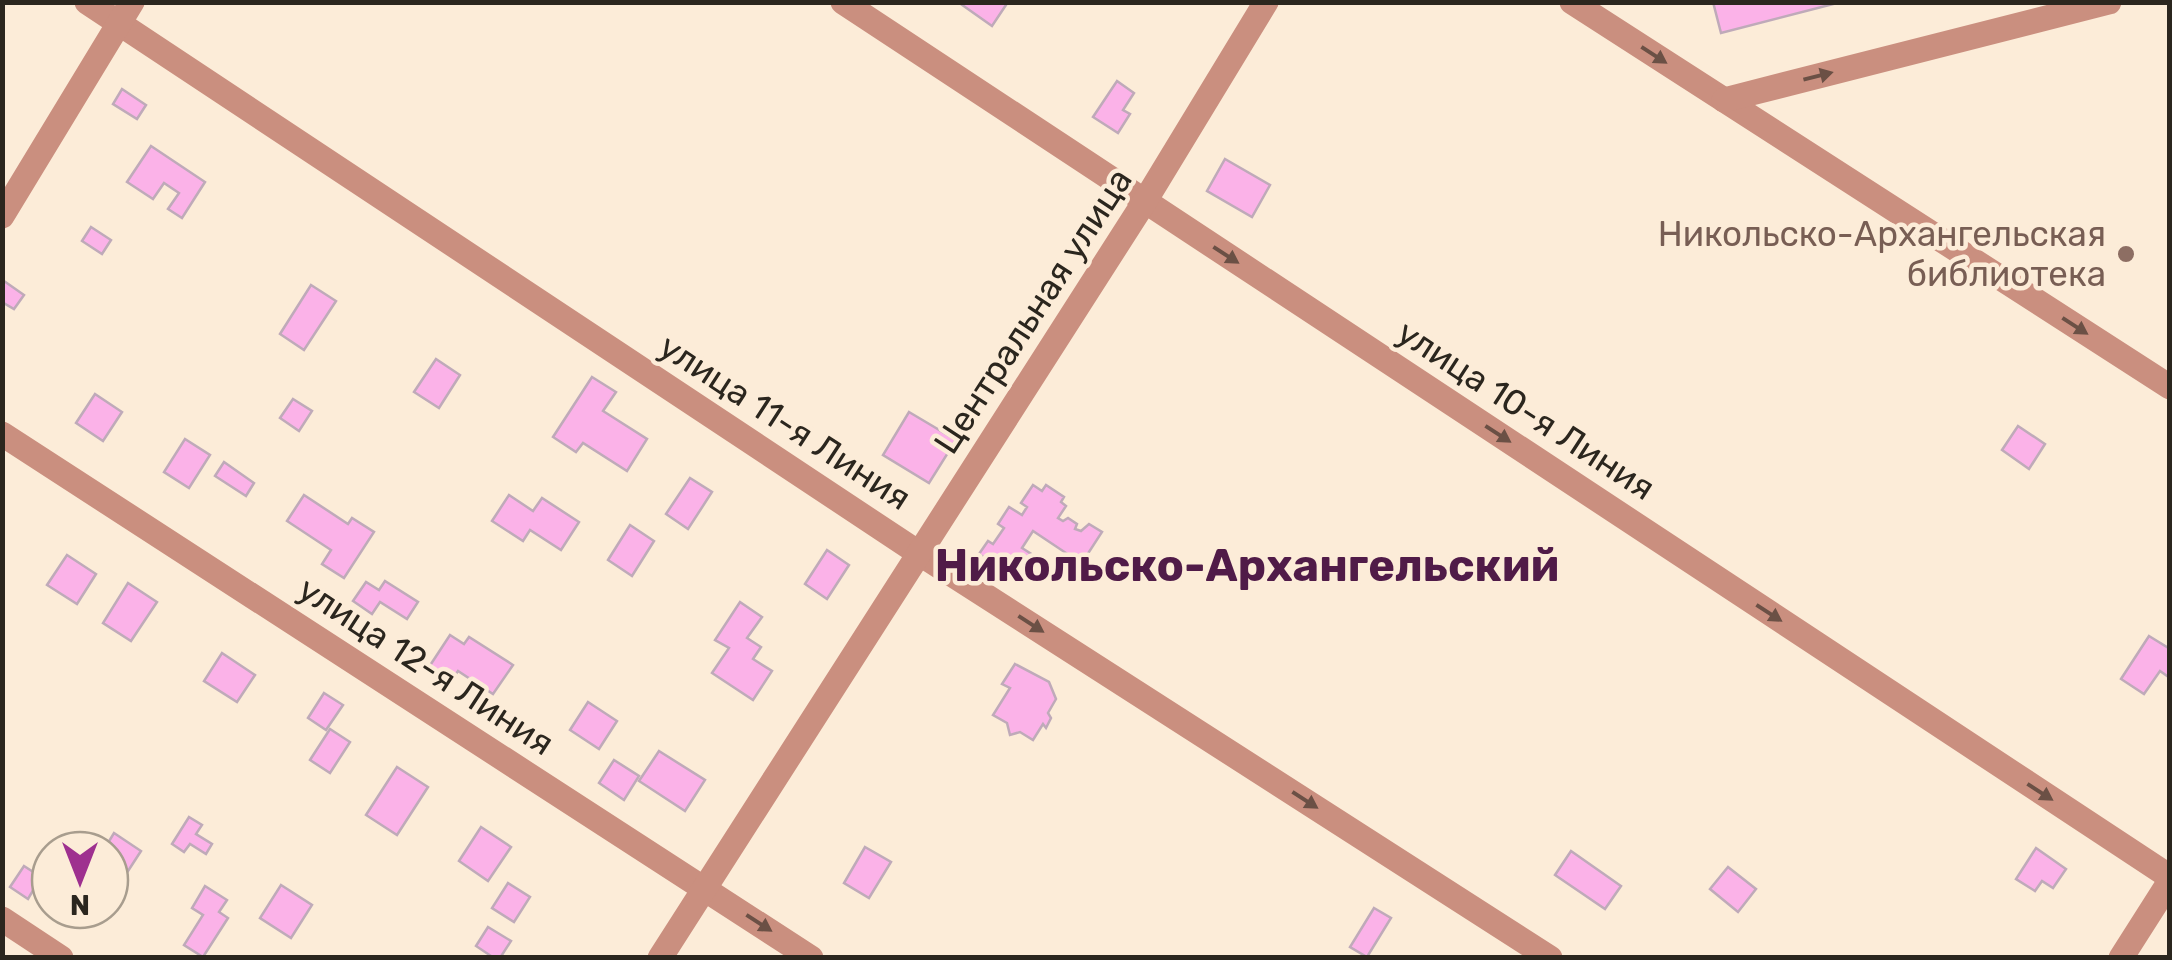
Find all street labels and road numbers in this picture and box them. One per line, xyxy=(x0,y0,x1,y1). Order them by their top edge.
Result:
street label: Центральная улица xyxy=(925,161,1141,461)
street label: улица 10-я Линия xyxy=(1389,311,1663,509)
street label: улица 11-я Линия xyxy=(651,325,919,519)
street label: улица 12-я Линия xyxy=(290,568,562,764)

